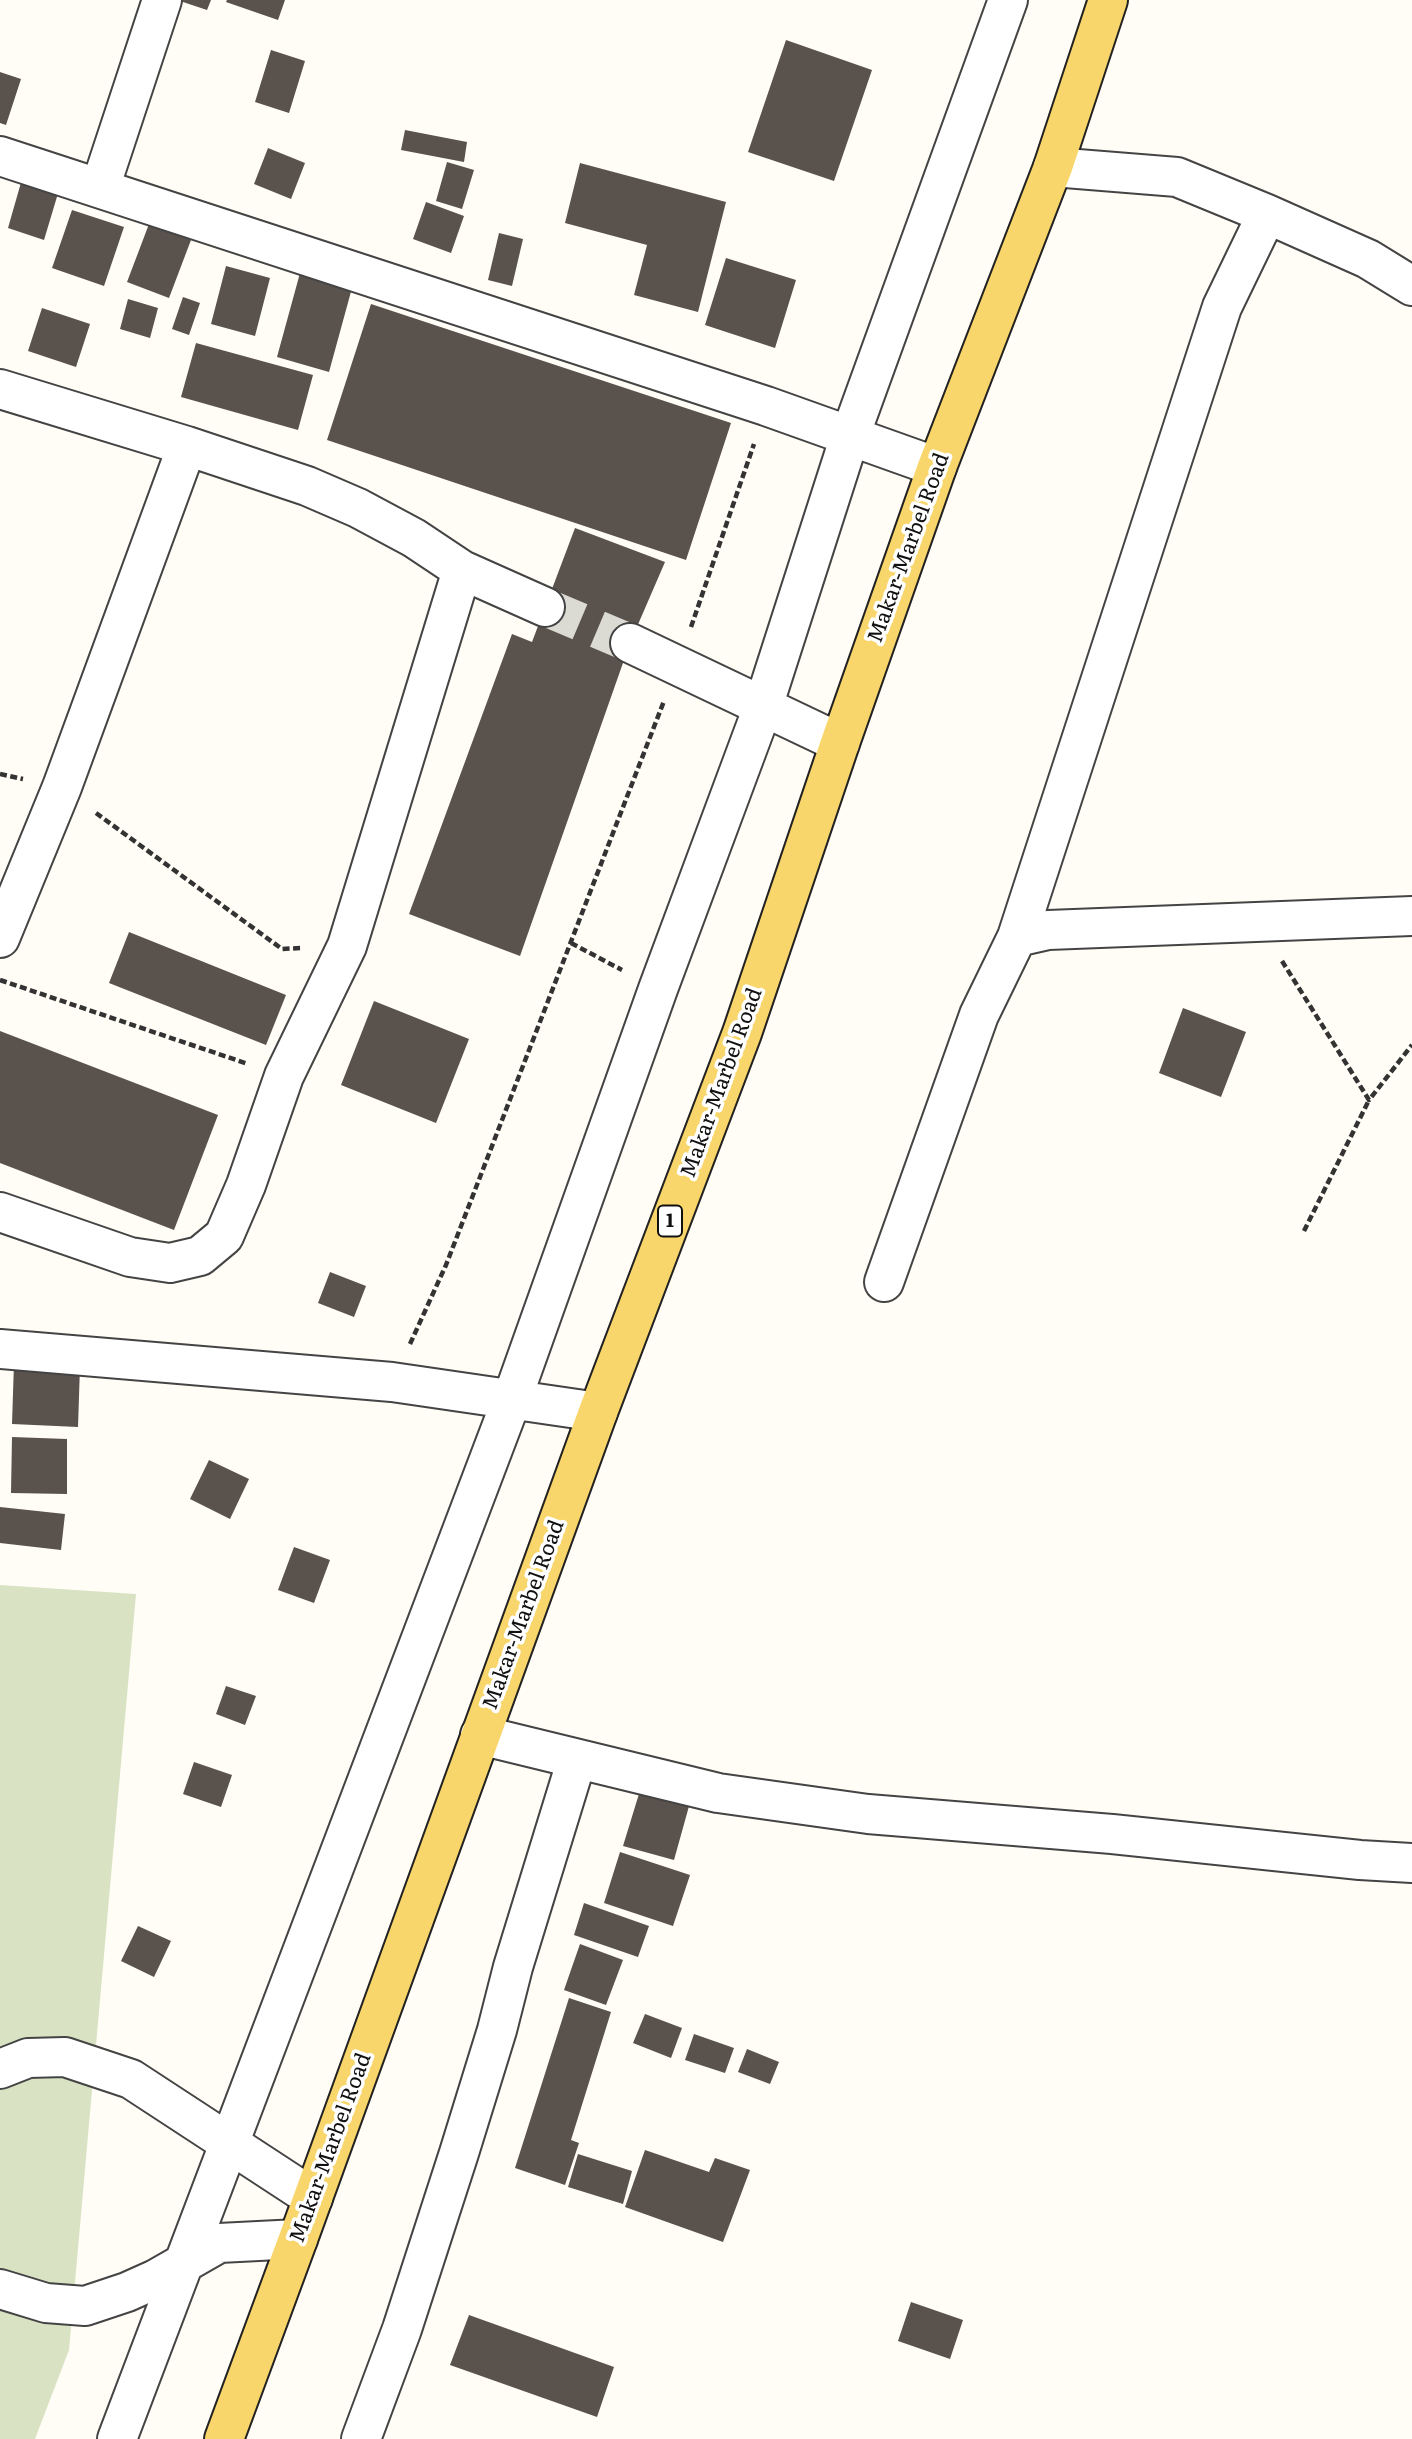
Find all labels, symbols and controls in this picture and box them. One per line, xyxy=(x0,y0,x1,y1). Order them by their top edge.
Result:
street label: Makar-Marbel Road xyxy=(863,450,955,646)
street label: Makar-Marbel Road xyxy=(676,985,768,1181)
road number: 1 xyxy=(658,1205,682,1236)
street label: Makar-Marbel Road xyxy=(478,1517,570,1713)
street label: Makar-Marbel Road xyxy=(285,2050,377,2246)

